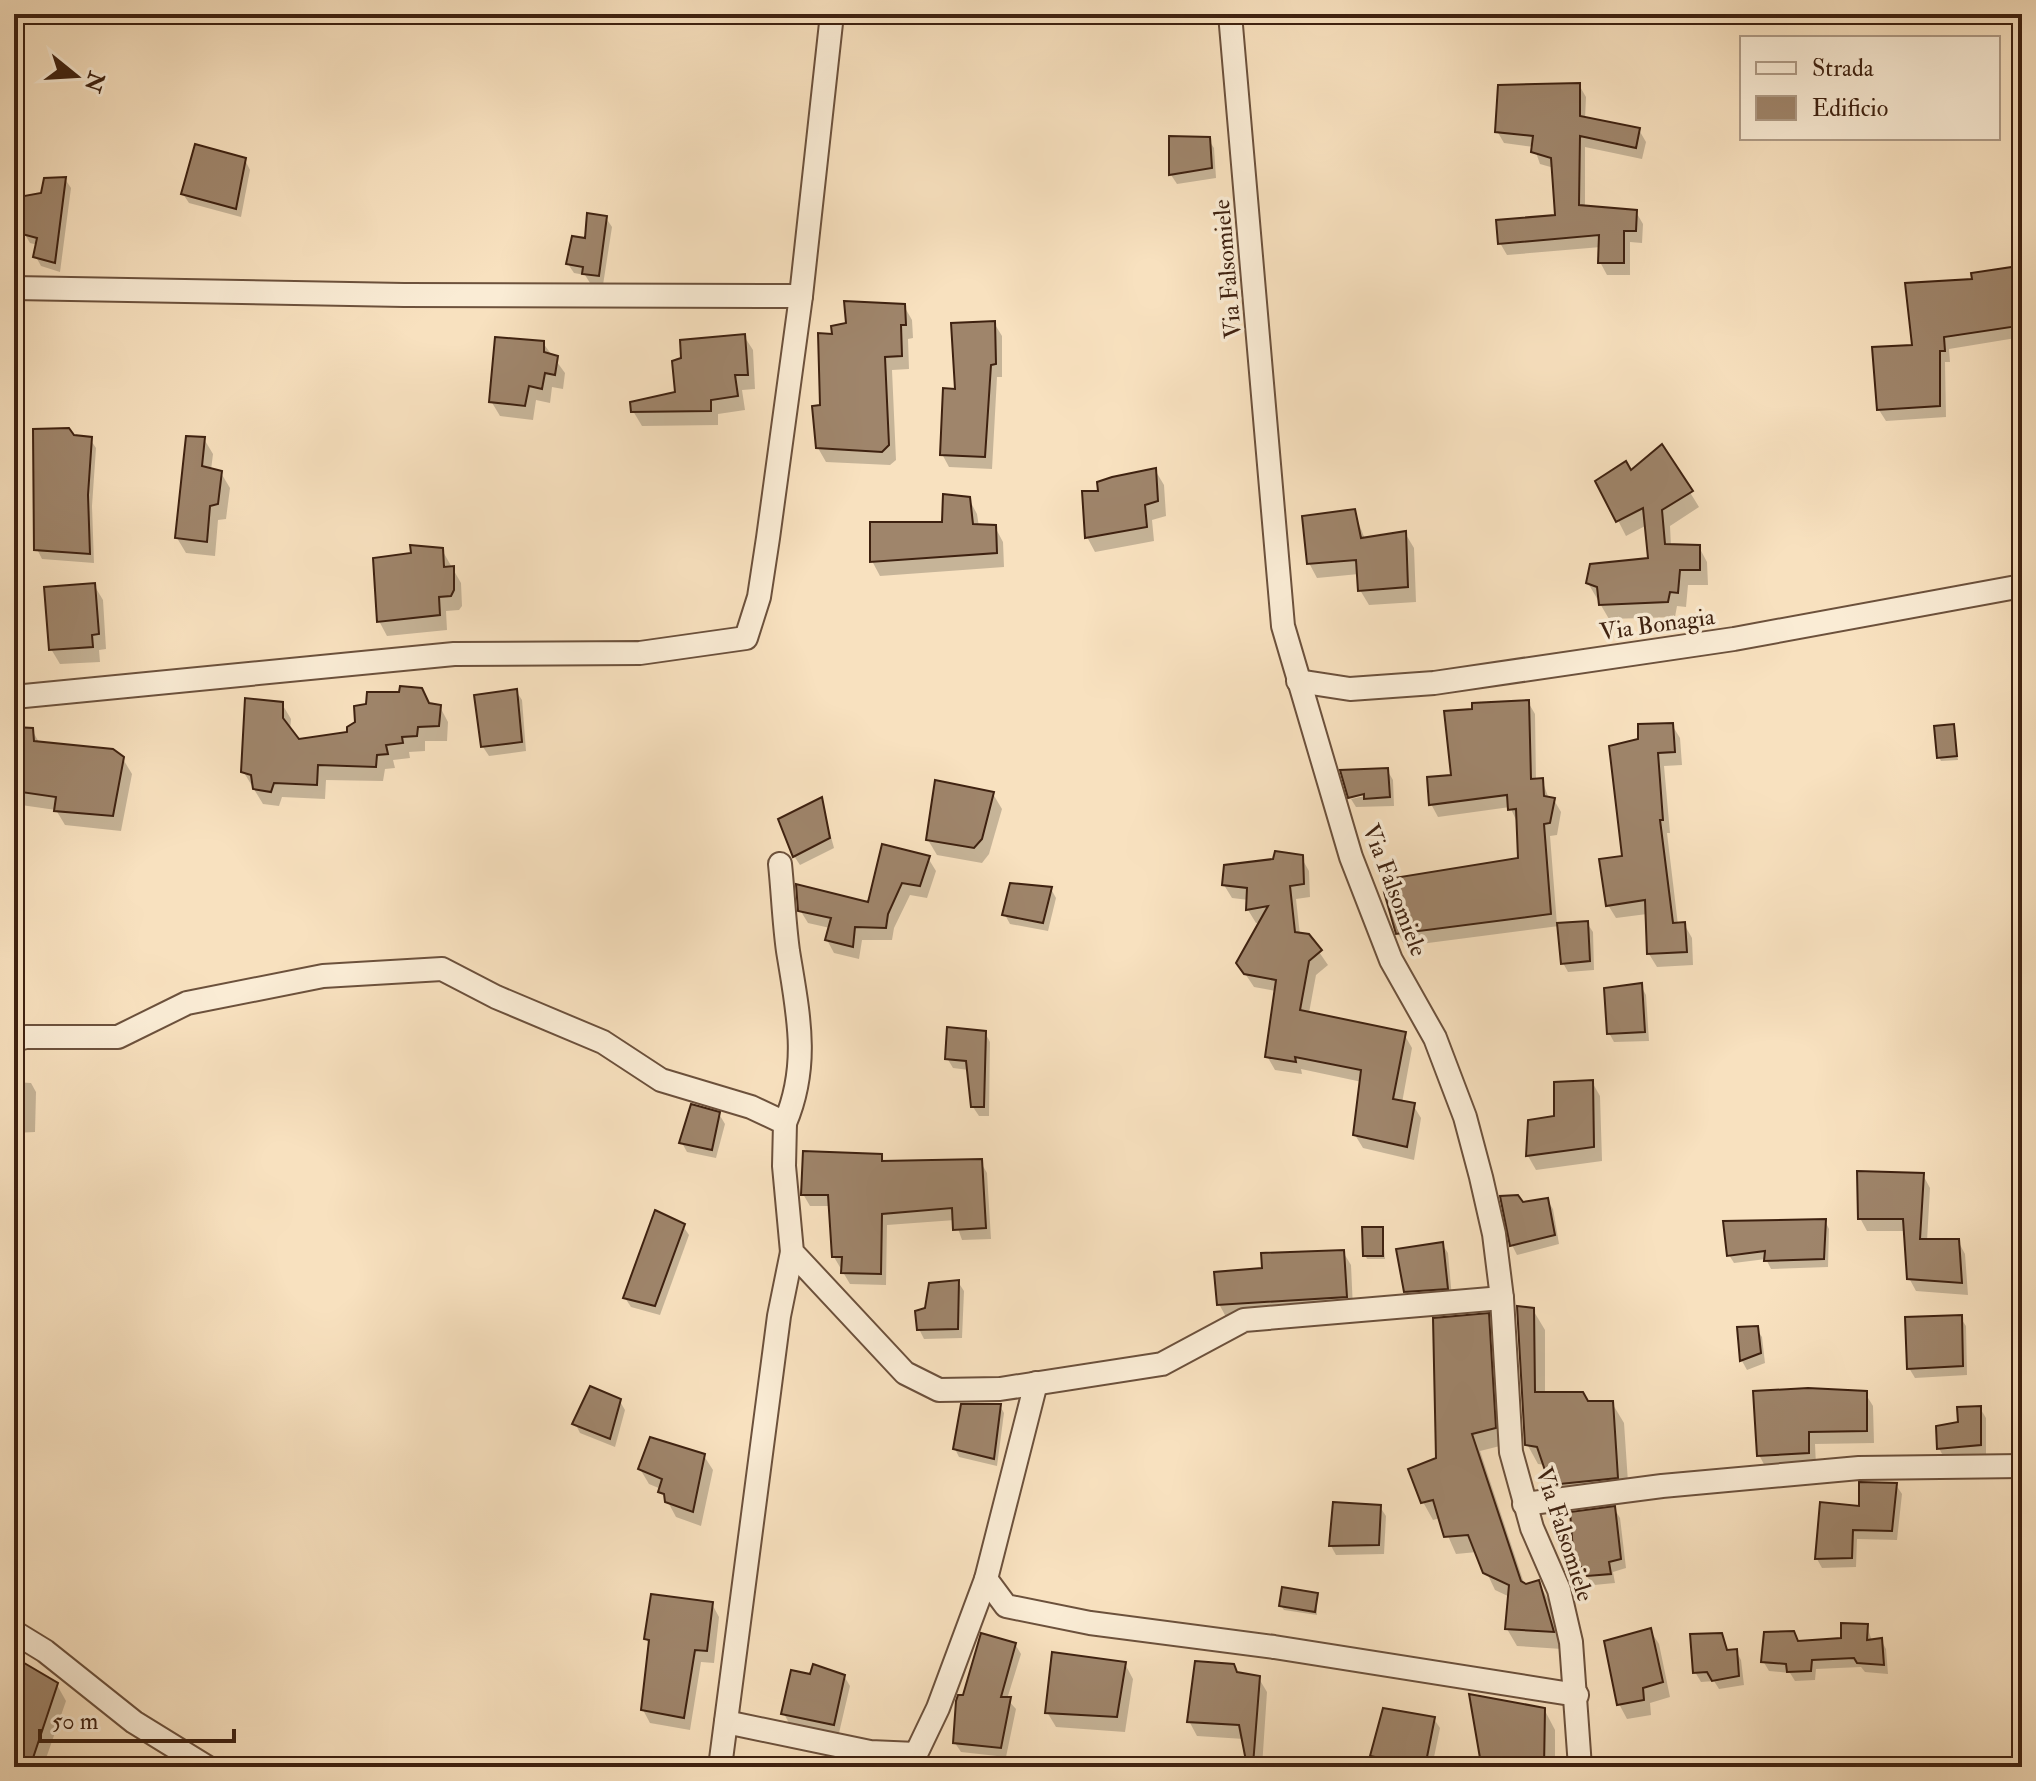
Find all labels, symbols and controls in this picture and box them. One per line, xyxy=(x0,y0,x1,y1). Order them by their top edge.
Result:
north arrow xyxy=(36,36,116,116)
legend xyxy=(1740,36,2000,140)
text: Strada xyxy=(1812,53,1875,84)
text: N xyxy=(78,67,111,96)
text: Edificio xyxy=(1812,93,1888,124)
street label: Via Falsomiele xyxy=(1206,198,1249,340)
street label: Via Bonagia xyxy=(1598,601,1718,648)
street label: Via Falsomiele xyxy=(1355,820,1434,961)
street label: Via Falsomiele xyxy=(1528,1463,1601,1605)
scale bar xyxy=(40,1693,234,1743)
text: 50 m xyxy=(52,1706,99,1737)

